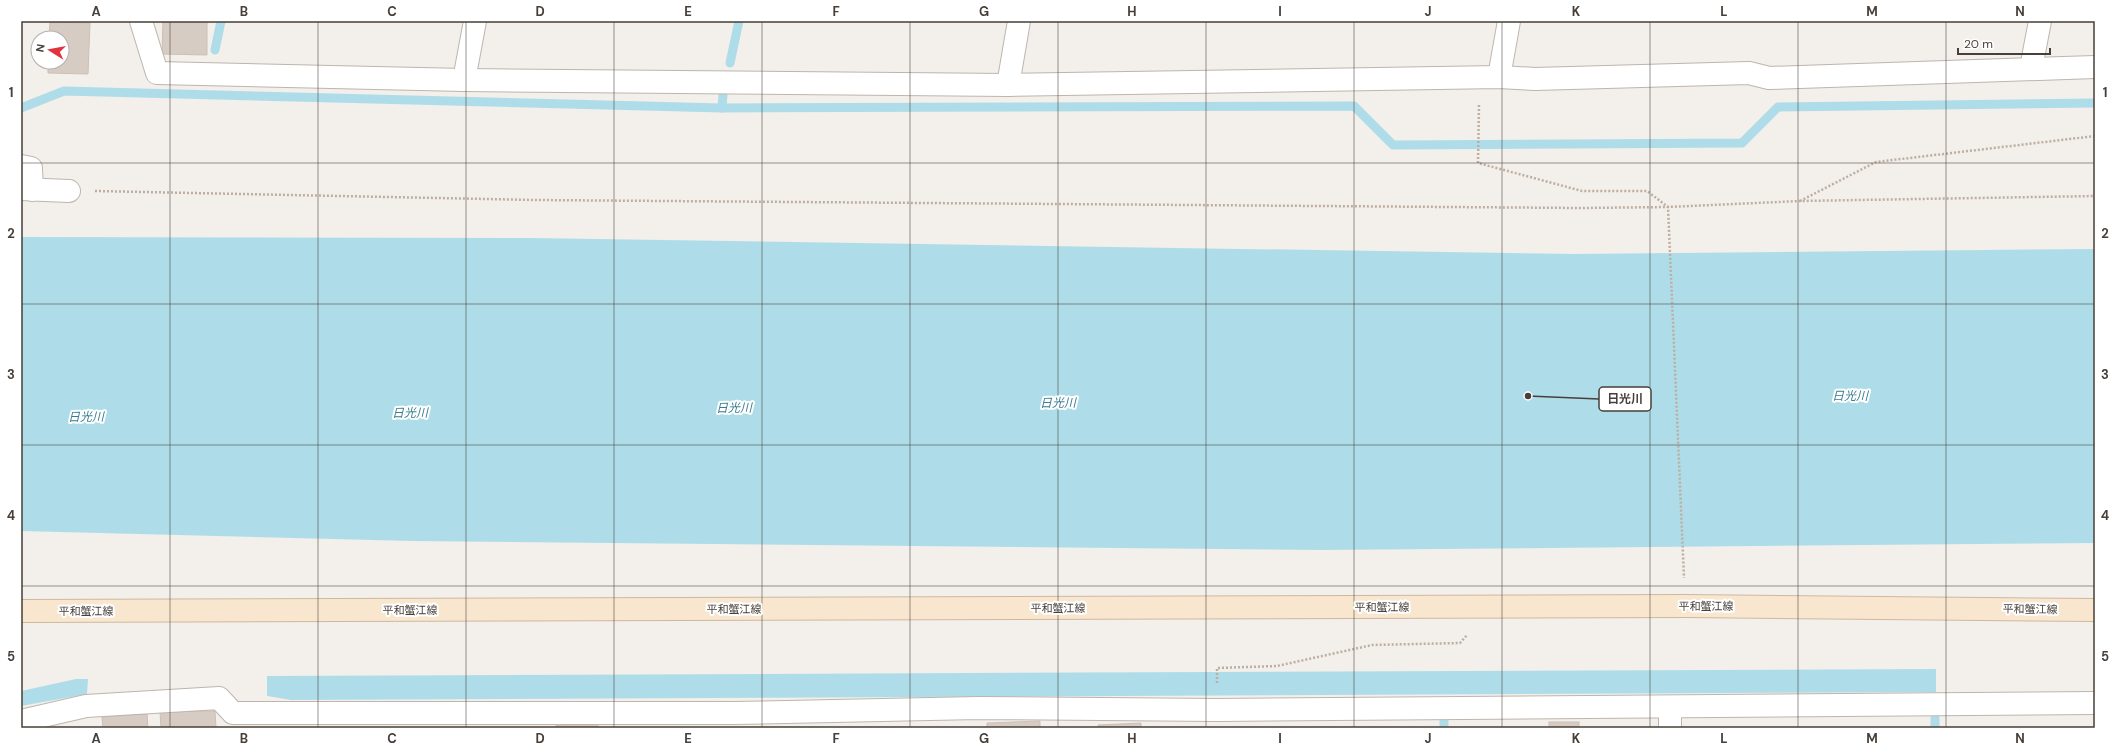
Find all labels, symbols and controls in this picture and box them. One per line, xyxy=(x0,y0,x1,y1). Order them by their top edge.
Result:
text: A xyxy=(91,3,101,20)
text: B xyxy=(240,3,248,20)
text: C xyxy=(387,3,397,20)
text: D xyxy=(535,3,545,20)
text: E xyxy=(684,3,692,20)
text: F xyxy=(832,3,840,20)
text: G xyxy=(979,3,989,20)
text: H xyxy=(1127,3,1137,20)
text: I xyxy=(1278,3,1282,20)
text: J xyxy=(1424,3,1432,20)
text: K xyxy=(1572,3,1581,20)
text: L xyxy=(1720,3,1728,20)
text: M xyxy=(1866,3,1878,20)
text: N xyxy=(2015,3,2025,20)
north arrow xyxy=(30,30,70,70)
scale bar xyxy=(1958,30,2050,56)
text: 20 m xyxy=(1964,36,1993,52)
text: N xyxy=(33,43,48,53)
text: 1 xyxy=(9,84,13,101)
text: 1 xyxy=(2103,84,2107,101)
text: 2 xyxy=(7,225,15,242)
text: 2 xyxy=(2101,225,2109,242)
text: 3 xyxy=(7,366,15,383)
text: 3 xyxy=(2101,366,2109,383)
callout: 日光川 xyxy=(1599,387,1651,411)
water label: 日光川 xyxy=(1832,388,1870,404)
text: 日光川 xyxy=(1607,391,1643,407)
water label: 日光川 xyxy=(1040,395,1078,411)
water label: 日光川 xyxy=(716,400,754,416)
water label: 日光川 xyxy=(392,405,430,421)
water label: 日光川 xyxy=(68,409,106,425)
text: 4 xyxy=(7,507,15,524)
text: 4 xyxy=(2101,507,2109,524)
street label: 平和蟹江線 xyxy=(1679,599,1734,613)
street label: 平和蟹江線 xyxy=(1355,600,1410,614)
street label: 平和蟹江線 xyxy=(1031,601,1086,615)
street label: 平和蟹江線 xyxy=(707,602,762,616)
street label: 平和蟹江線 xyxy=(2002,602,2058,616)
street label: 平和蟹江線 xyxy=(383,603,438,617)
street label: 平和蟹江線 xyxy=(59,604,114,618)
text: 5 xyxy=(7,648,15,665)
text: 5 xyxy=(2101,648,2109,665)
text: A xyxy=(91,730,101,747)
text: B xyxy=(240,730,248,747)
text: C xyxy=(387,730,397,747)
text: D xyxy=(535,730,545,747)
text: E xyxy=(684,730,692,747)
text: F xyxy=(832,730,840,747)
text: G xyxy=(979,730,989,747)
text: H xyxy=(1127,730,1137,747)
text: I xyxy=(1278,730,1282,747)
text: J xyxy=(1424,730,1432,747)
text: K xyxy=(1572,730,1581,747)
text: L xyxy=(1720,730,1728,747)
text: M xyxy=(1866,730,1878,747)
text: N xyxy=(2015,730,2025,747)

